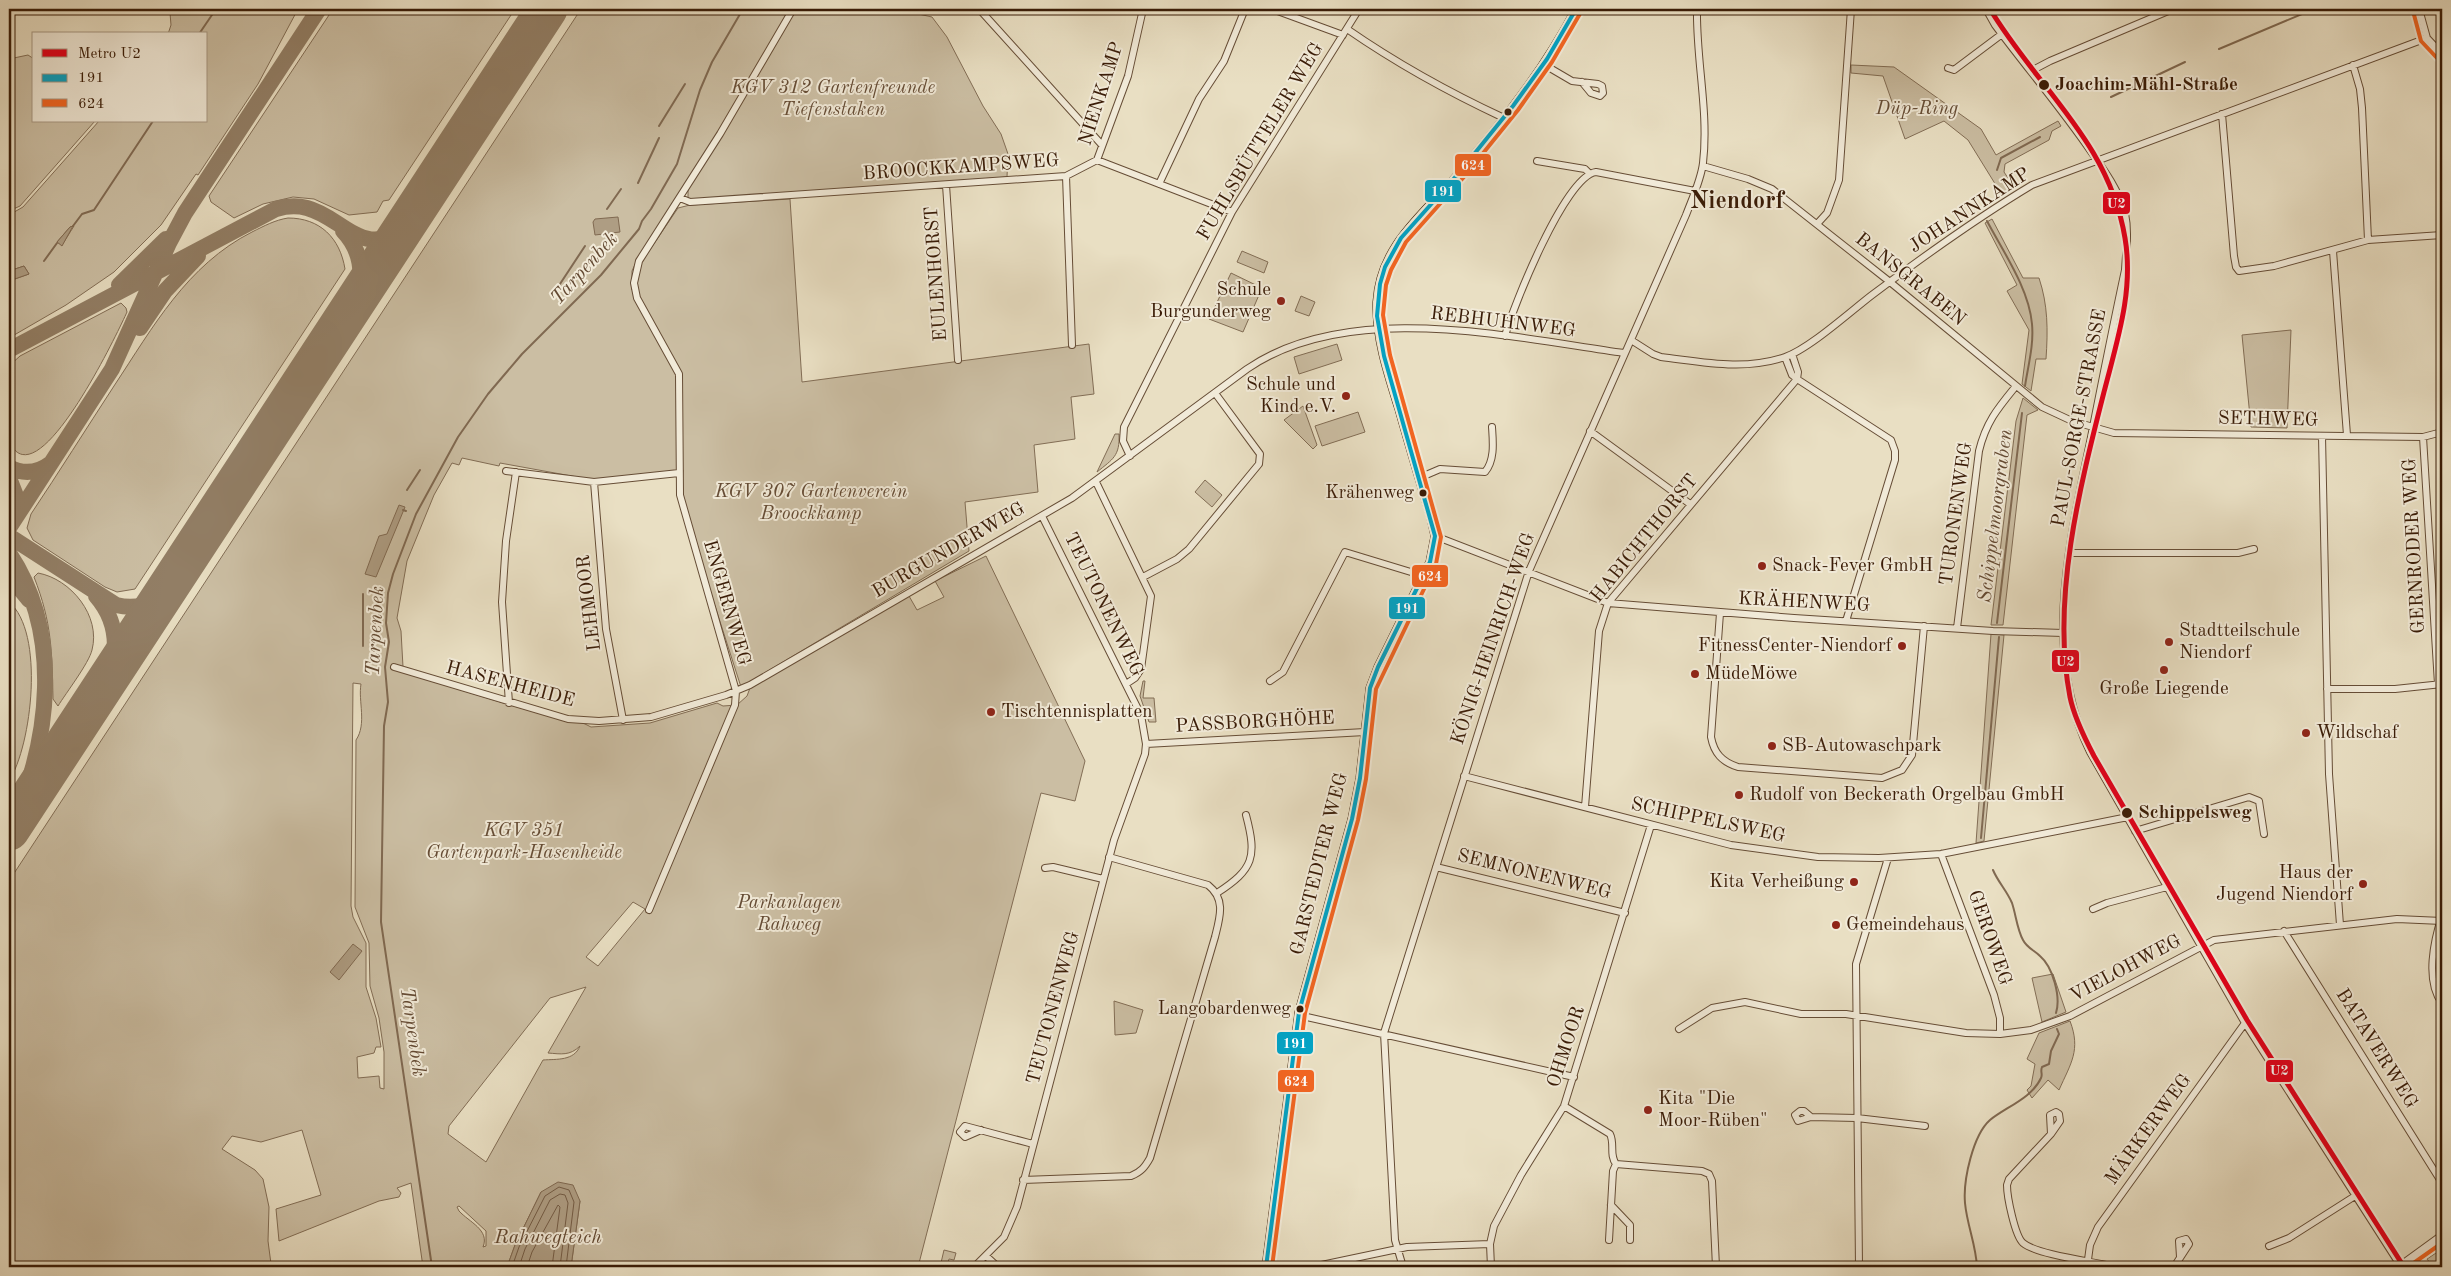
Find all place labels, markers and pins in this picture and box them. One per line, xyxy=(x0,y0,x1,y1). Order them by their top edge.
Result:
place label: Joachim-Mähl-Straße xyxy=(2055,76,2238,95)
marker: Joachim-Mähl-Straße xyxy=(2037,78,2051,92)
unlabelled marker xyxy=(1503,107,1513,117)
place label: Schule Burgunderweg xyxy=(1150,281,1272,322)
marker: Schule Burgunderweg xyxy=(1275,295,1287,307)
place label: Schule und Kind e.V. xyxy=(1246,376,1336,417)
marker: Schule und Kind e.V. xyxy=(1340,390,1352,402)
place label: Krähenweg xyxy=(1325,484,1414,502)
marker: Krähenweg xyxy=(1418,488,1428,498)
place label: Snack-Fever GmbH xyxy=(1772,557,1933,576)
marker: Snack-Fever GmbH xyxy=(1756,560,1768,572)
place label: Stadtteilschule Niendorf xyxy=(2179,622,2300,663)
marker: Stadtteilschule Niendorf xyxy=(2163,636,2175,648)
place label: FitnessCenter-Niendorf xyxy=(1698,637,1893,656)
marker: FitnessCenter-Niendorf xyxy=(1896,640,1908,652)
marker: Große Liegende xyxy=(2158,664,2170,676)
place label: MüdeMöwe xyxy=(1705,665,1797,684)
marker: MüdeMöwe xyxy=(1689,668,1701,680)
place label: Große Liegende xyxy=(2099,680,2229,699)
place label: Tischtennisplatten xyxy=(1001,703,1153,722)
marker: Tischtennisplatten xyxy=(985,706,997,718)
place label: Wildschaf xyxy=(2316,724,2399,743)
marker: Wildschaf xyxy=(2300,727,2312,739)
place label: SB-Autowaschpark xyxy=(1782,737,1942,756)
marker: SB-Autowaschpark xyxy=(1766,740,1778,752)
place label: Rudolf von Beckerath Orgelbau GmbH xyxy=(1749,786,2065,805)
marker: Rudolf von Beckerath Orgelbau GmbH xyxy=(1733,789,1745,801)
place label: Schippelsweg xyxy=(2138,804,2252,823)
marker: Schippelsweg xyxy=(2120,806,2134,820)
place label: Haus der Jugend Niendorf xyxy=(2216,864,2354,905)
place label: Kita Verheißung xyxy=(1709,873,1845,892)
marker: Kita Verheißung xyxy=(1848,876,1860,888)
marker: Haus der Jugend Niendorf xyxy=(2357,878,2369,890)
place label: Gemeindehaus xyxy=(1846,916,1964,935)
marker: Gemeindehaus xyxy=(1830,919,1842,931)
place label: Langobardenweg xyxy=(1158,1000,1291,1018)
marker: Langobardenweg xyxy=(1295,1004,1305,1014)
place label: Kita "Die Moor-Rüben" xyxy=(1658,1090,1768,1131)
marker: Kita "Die Moor-Rüben" xyxy=(1642,1104,1654,1116)

